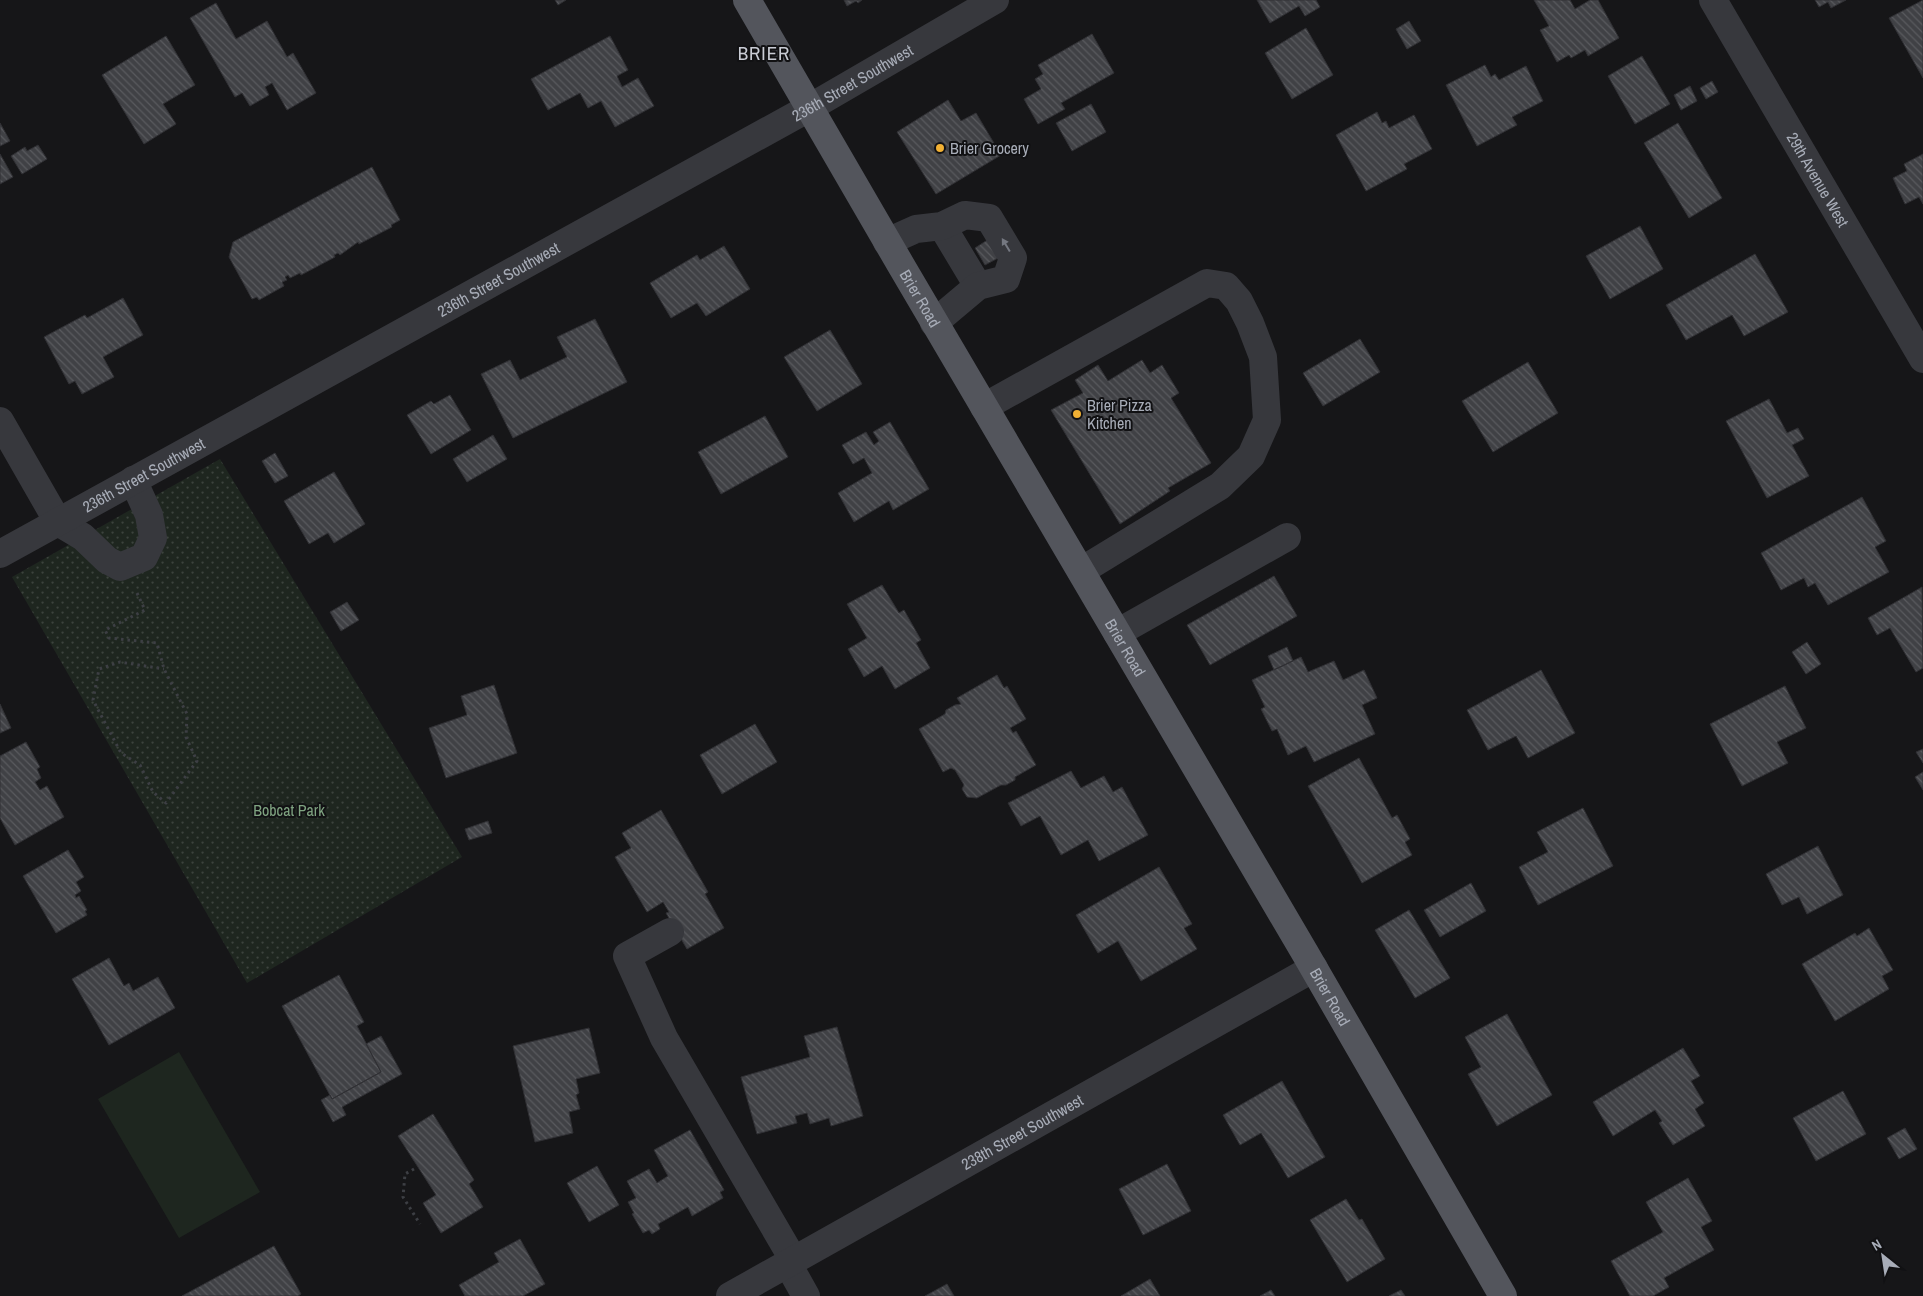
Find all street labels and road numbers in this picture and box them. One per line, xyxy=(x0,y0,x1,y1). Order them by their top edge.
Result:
street label: 236th Street Southwest xyxy=(788,39,917,126)
street label: 29th Avenue West xyxy=(1782,128,1854,231)
street label: 236th Street Southwest xyxy=(433,237,564,322)
street label: Brier Road xyxy=(895,265,946,331)
street label: 236th Street Southwest xyxy=(79,432,209,517)
street label: Brier Road xyxy=(1100,615,1151,680)
street label: Brier Road xyxy=(1305,964,1356,1030)
street label: 238th Street Southwest xyxy=(957,1089,1087,1175)

